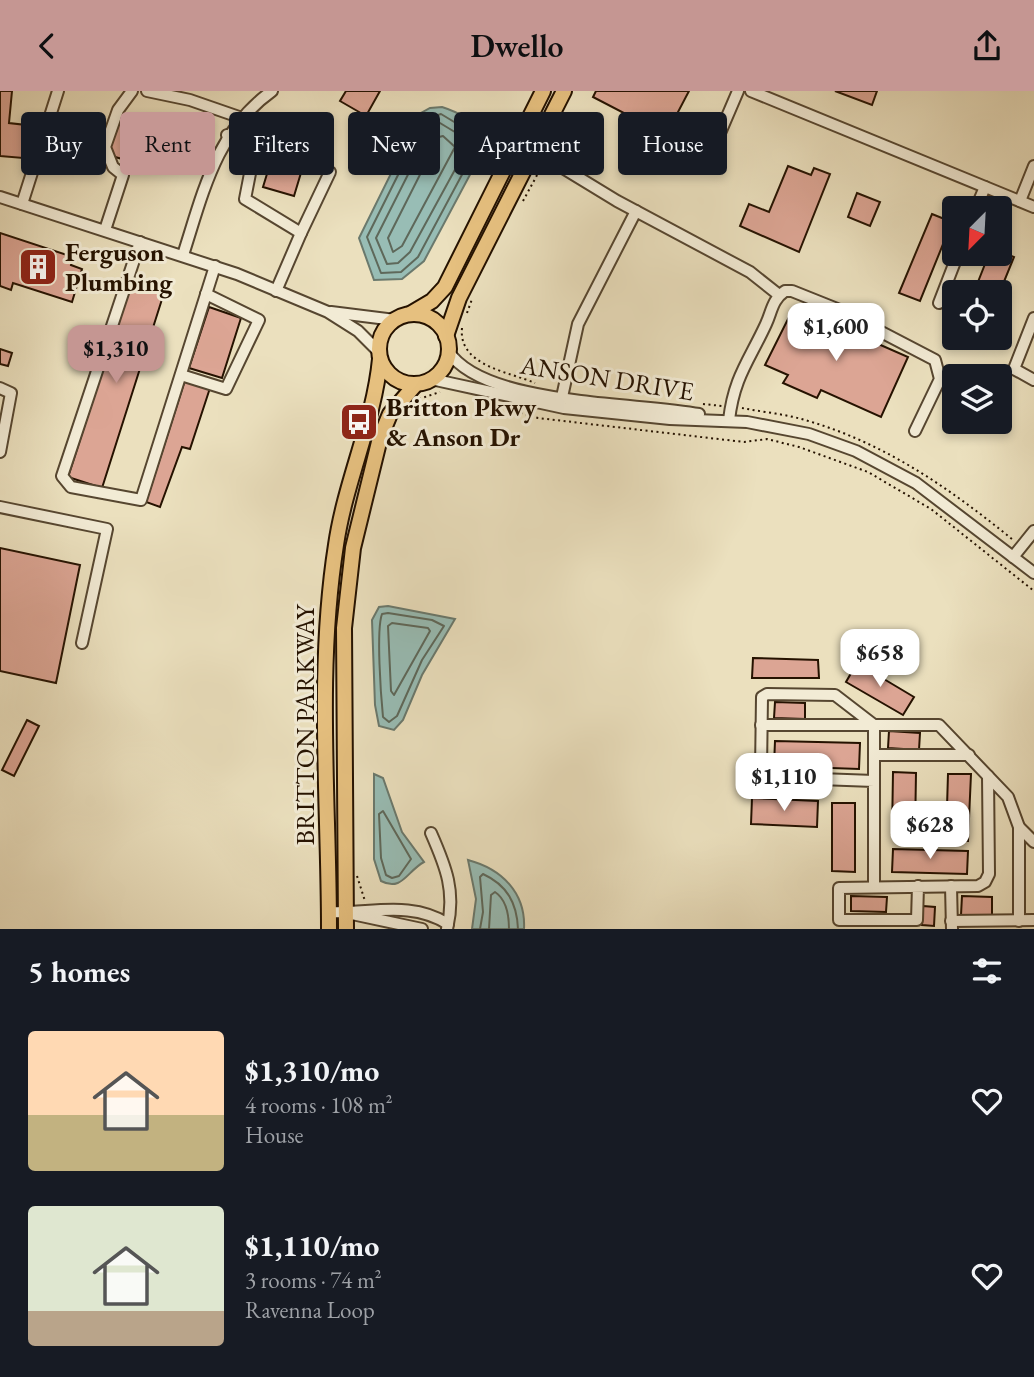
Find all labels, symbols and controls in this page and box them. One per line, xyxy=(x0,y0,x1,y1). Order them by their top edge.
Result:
text: Dwello xyxy=(470,25,564,67)
icon: back xyxy=(28,27,66,65)
icon: share xyxy=(968,27,1006,65)
chip: Buy xyxy=(21,112,106,175)
chip: Rent xyxy=(120,112,215,175)
chip: Filters xyxy=(229,112,334,175)
chip: New xyxy=(348,112,440,175)
chip: Apartment xyxy=(454,112,604,175)
chip: House xyxy=(618,112,727,175)
north arrow xyxy=(942,196,1012,266)
map controls xyxy=(942,196,1012,434)
place label: Ferguson Plumbing xyxy=(65,235,173,299)
building icon: Ferguson Plumbing xyxy=(17,246,59,288)
button: locate xyxy=(942,280,1012,350)
pin: $1,600 xyxy=(779,303,893,363)
text: $1,600 xyxy=(804,311,868,341)
pin: $1,310 xyxy=(59,325,173,385)
text: $1,310 xyxy=(84,333,148,363)
street label: ANSON DRIVE xyxy=(517,347,697,409)
button: layers xyxy=(942,364,1012,434)
place label: Britton Pkwy & Anson Dr xyxy=(386,390,537,454)
bus stop icon: Britton Pkwy & Anson Dr xyxy=(338,401,380,443)
street label: BRITTON PARKWAY xyxy=(288,603,322,845)
pin: $658 xyxy=(839,629,921,689)
text: $658 xyxy=(856,637,904,667)
pin: $1,110 xyxy=(727,753,841,813)
text: $1,110 xyxy=(752,761,816,791)
pin: $628 xyxy=(889,801,971,861)
text: $628 xyxy=(906,809,954,839)
text: 5 homes xyxy=(28,952,130,991)
icon: filters xyxy=(968,952,1006,990)
text: $1,310/mo xyxy=(245,1051,379,1090)
icon: home xyxy=(84,1059,168,1143)
icon: heart xyxy=(968,1082,1006,1120)
text: 4 rooms · 108 m² xyxy=(245,1090,393,1120)
text: House xyxy=(245,1120,304,1150)
text: $1,110/mo xyxy=(245,1226,379,1265)
icon: home xyxy=(84,1234,168,1318)
icon: heart xyxy=(968,1257,1006,1295)
text: 3 rooms · 74 m² xyxy=(245,1265,382,1295)
text: Ravenna Loop xyxy=(245,1295,375,1325)

